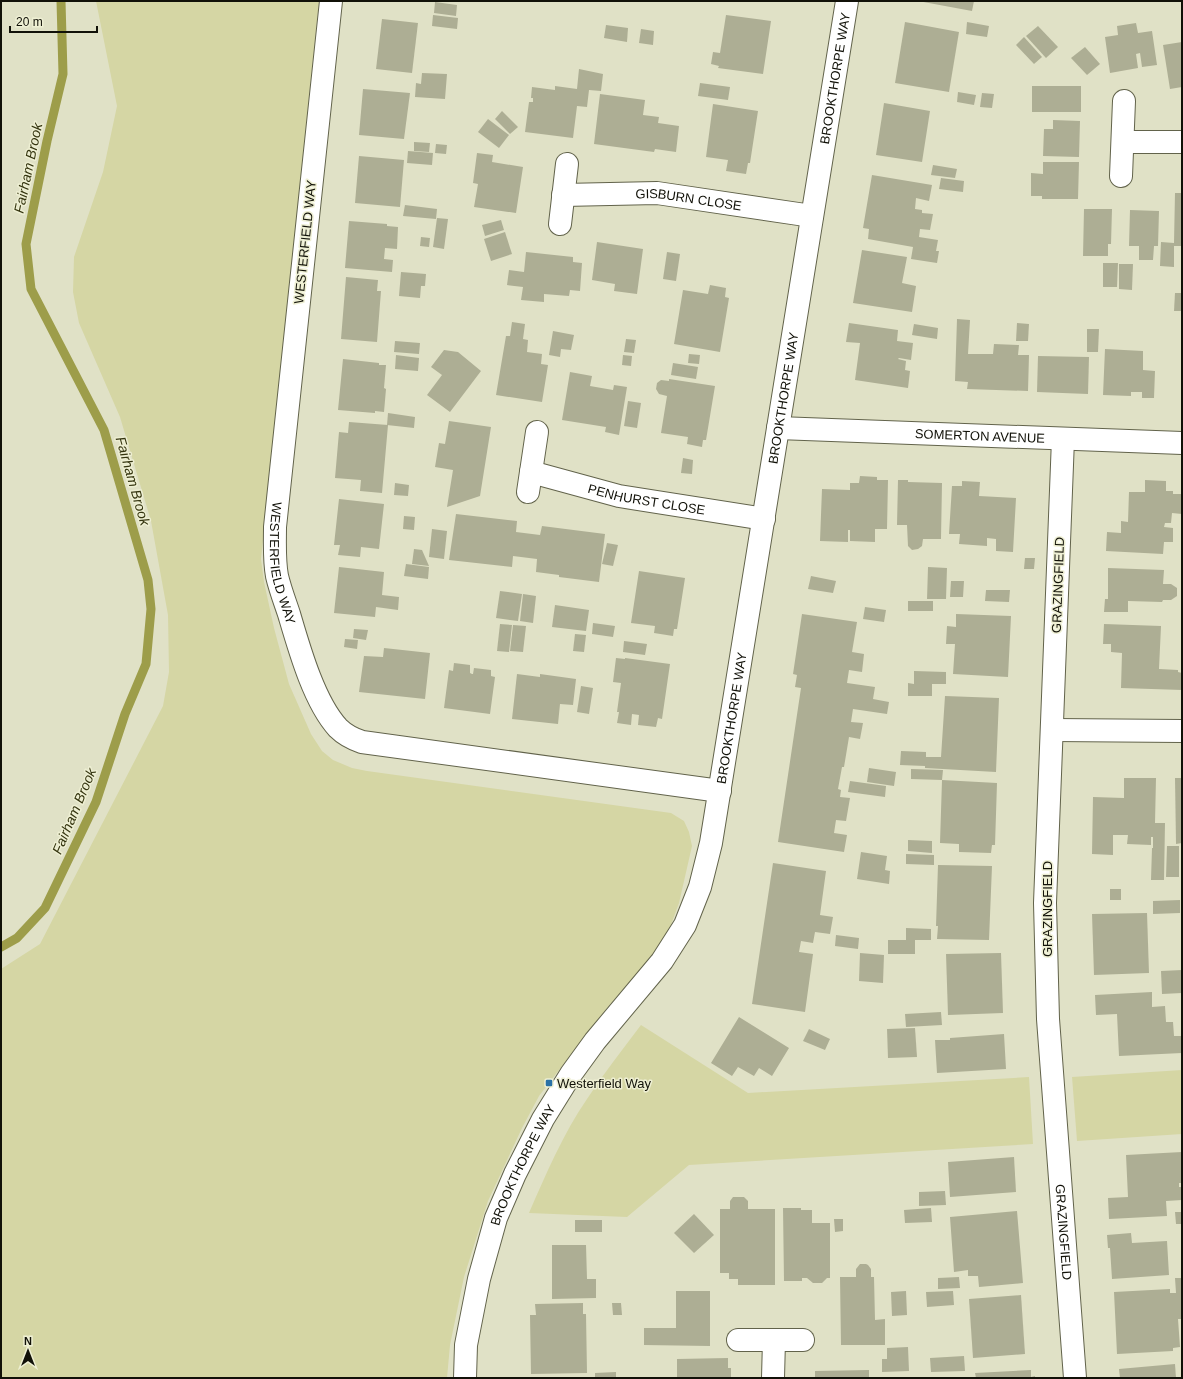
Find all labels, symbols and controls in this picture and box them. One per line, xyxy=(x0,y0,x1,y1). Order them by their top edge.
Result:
scale bar xyxy=(10,8,97,34)
street label: BROOKTHORPE WAY xyxy=(817,11,853,145)
text: 20 m xyxy=(16,15,43,29)
water label: Fairham Brook xyxy=(11,120,46,215)
street label: WESTERFIELD WAY xyxy=(291,179,319,305)
street label: GISBURN CLOSE xyxy=(635,185,743,213)
street label: BROOKTHORPE WAY xyxy=(765,331,801,465)
street label: SOMERTON AVENUE xyxy=(915,426,1045,445)
water label: Fairham Brook xyxy=(113,435,154,528)
street label: PENHURST CLOSE xyxy=(586,480,707,517)
street label: WESTERFIELD WAY xyxy=(267,501,299,626)
street label: GRAZINGFIELD xyxy=(1049,537,1067,633)
street label: BROOKTHORPE WAY xyxy=(713,651,749,785)
water label: Fairham Brook xyxy=(49,765,100,856)
street label: GRAZINGFIELD xyxy=(1040,861,1055,957)
place label: Westerfield Way xyxy=(557,1076,651,1091)
marker: Westerfield Way xyxy=(544,1078,554,1088)
street label: BROOKTHORPE WAY xyxy=(487,1101,558,1227)
street label: GRAZINGFIELD xyxy=(1053,1184,1075,1281)
north arrow xyxy=(8,1331,48,1371)
text: N xyxy=(24,1335,32,1347)

